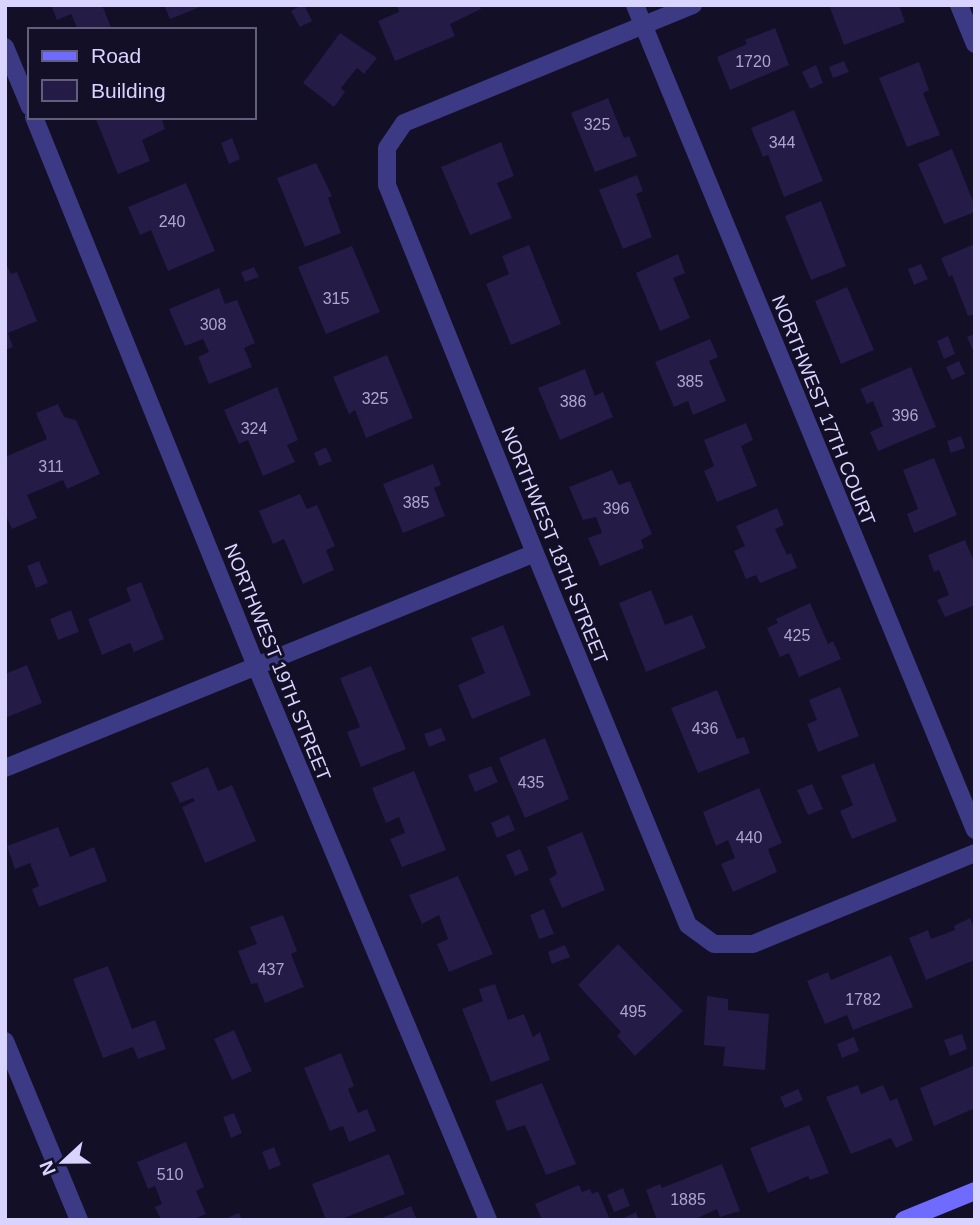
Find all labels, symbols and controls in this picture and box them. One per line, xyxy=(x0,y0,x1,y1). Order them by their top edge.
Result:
legend xyxy=(28,28,256,119)
text: Road xyxy=(91,44,141,67)
house number: 1720 xyxy=(735,53,771,70)
text: Building xyxy=(91,79,166,102)
house number: 325 xyxy=(584,116,610,133)
house number: 344 xyxy=(769,134,795,151)
house number: 240 xyxy=(159,213,185,230)
house number: 315 xyxy=(323,290,349,307)
street label: NORTHWEST 17TH COURT xyxy=(768,292,879,529)
house number: 308 xyxy=(200,316,226,333)
house number: 385 xyxy=(677,373,703,390)
house number: 325 xyxy=(362,390,388,407)
house number: 386 xyxy=(560,393,586,410)
house number: 396 xyxy=(892,407,918,424)
house number: 324 xyxy=(241,420,267,437)
street label: NORTHWEST 18TH STREET xyxy=(497,424,612,667)
house number: 311 xyxy=(38,458,64,475)
house number: 385 xyxy=(403,494,429,511)
house number: 396 xyxy=(603,500,629,517)
street label: NORTHWEST 19TH STREET xyxy=(220,541,335,784)
house number: 425 xyxy=(784,627,810,644)
house number: 436 xyxy=(692,720,718,737)
house number: 435 xyxy=(518,774,544,791)
house number: 440 xyxy=(736,829,762,846)
house number: 437 xyxy=(258,961,284,978)
house number: 1782 xyxy=(845,991,881,1008)
house number: 495 xyxy=(620,1003,646,1020)
north arrow xyxy=(28,1127,98,1197)
text: N xyxy=(35,1158,60,1178)
house number: 510 xyxy=(157,1166,183,1183)
house number: 1885 xyxy=(670,1191,706,1208)

